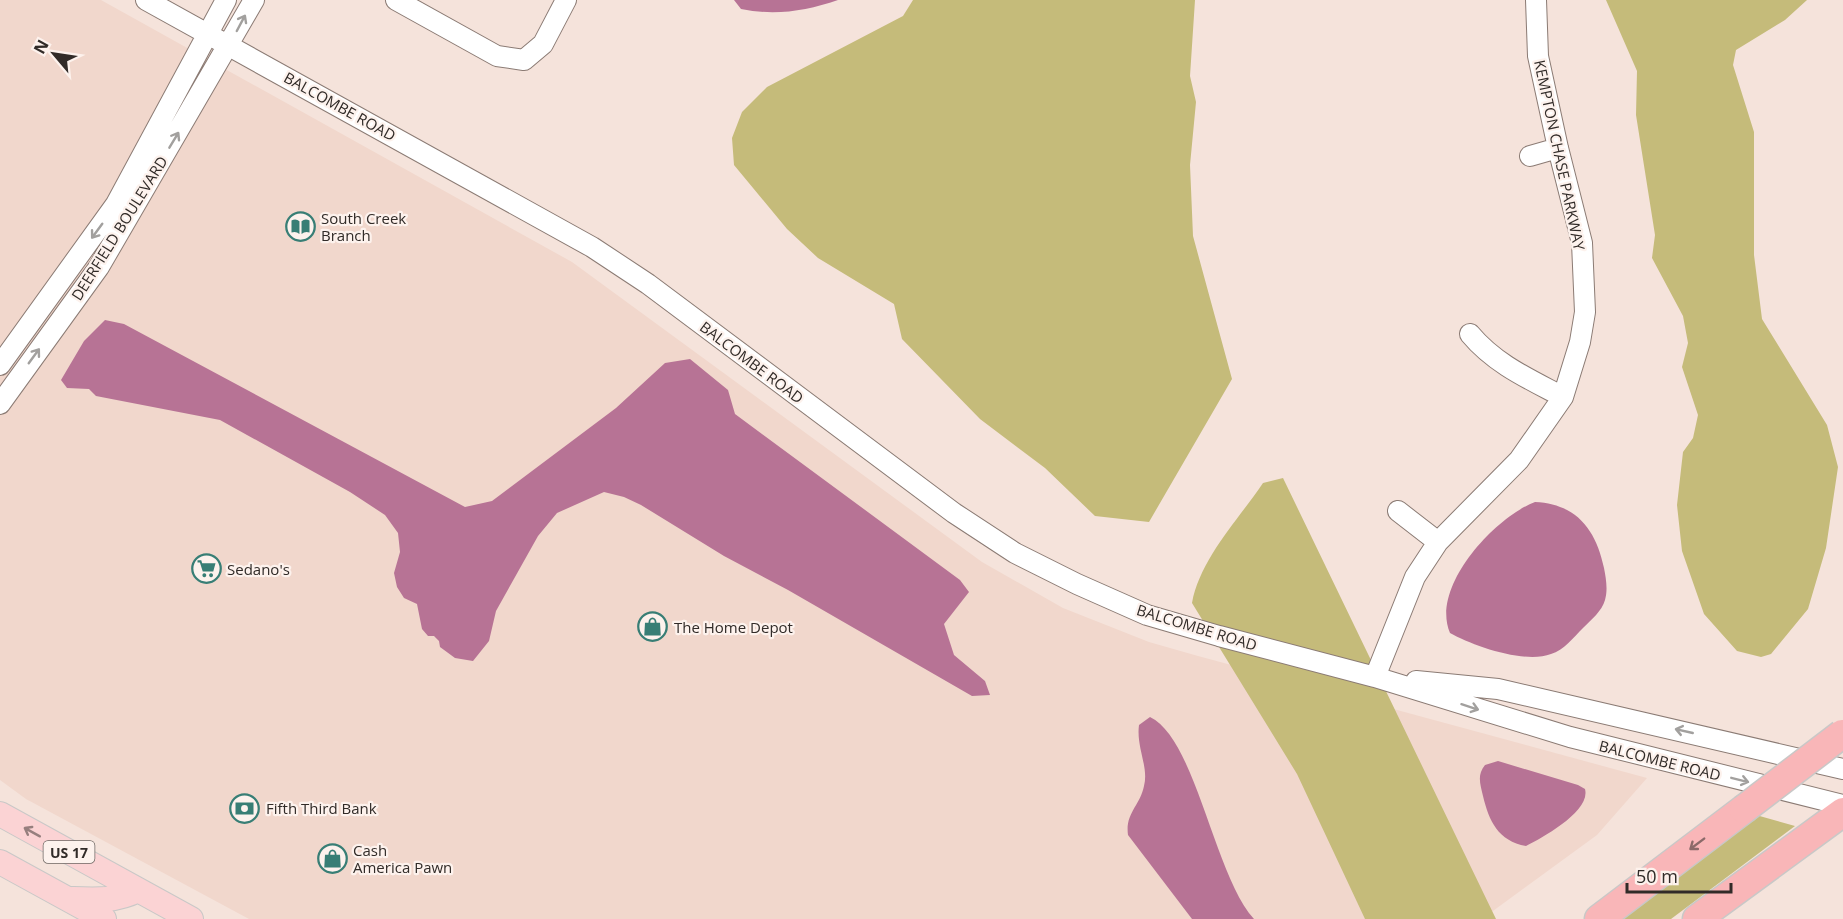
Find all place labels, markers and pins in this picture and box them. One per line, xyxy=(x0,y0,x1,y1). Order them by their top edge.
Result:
place label: South Creek Branch xyxy=(321,208,406,245)
library icon: South Creek Branch xyxy=(284,211,316,243)
supermarket icon: Sedano's xyxy=(190,553,222,585)
place label: Sedano's xyxy=(227,559,290,579)
shop icon: The Home Depot xyxy=(637,611,669,643)
place label: The Home Depot xyxy=(674,617,793,637)
bank icon: Fifth Third Bank xyxy=(229,792,261,824)
place label: Fifth Third Bank xyxy=(266,798,377,818)
place label: Cash America Pawn xyxy=(353,840,452,877)
shop icon: Cash America Pawn xyxy=(316,843,348,875)

